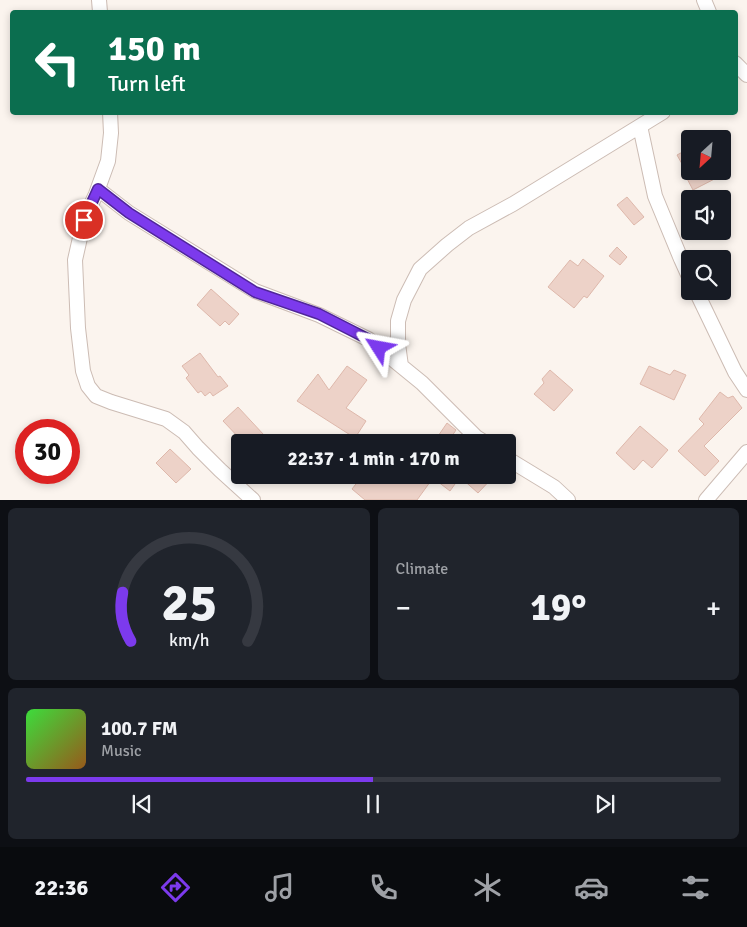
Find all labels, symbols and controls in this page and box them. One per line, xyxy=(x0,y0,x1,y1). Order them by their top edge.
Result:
text: 150 m xyxy=(108,27,201,70)
icon: left xyxy=(25,30,90,95)
text: Turn left xyxy=(108,70,186,97)
north arrow xyxy=(681,130,731,180)
map controls xyxy=(681,130,731,300)
button: sound xyxy=(681,190,731,240)
pin xyxy=(63,199,105,241)
icon: arrive xyxy=(70,206,98,234)
button: search xyxy=(681,250,731,300)
position arrow xyxy=(352,321,404,373)
speed limit sign: 30 xyxy=(15,419,80,484)
text: 22:37 · 1 min · 170 m xyxy=(287,447,460,471)
text: Climate xyxy=(396,559,448,579)
text: 25 xyxy=(161,571,217,635)
text: 19° xyxy=(530,584,586,631)
text: − xyxy=(396,591,411,625)
text: + xyxy=(706,591,721,625)
text: km/h xyxy=(169,629,209,651)
text: 100.7 FM xyxy=(101,717,178,741)
text: Music xyxy=(101,741,142,761)
icon: previous xyxy=(128,790,156,818)
icon: pause xyxy=(359,790,387,818)
icon: next xyxy=(591,790,619,818)
icon: directions xyxy=(158,870,193,905)
icon: music xyxy=(262,870,297,905)
icon: phone xyxy=(366,870,401,905)
icon: climate xyxy=(470,870,505,905)
icon: car xyxy=(574,870,609,905)
icon: filters xyxy=(678,870,713,905)
text: 22:36 xyxy=(35,874,89,901)

